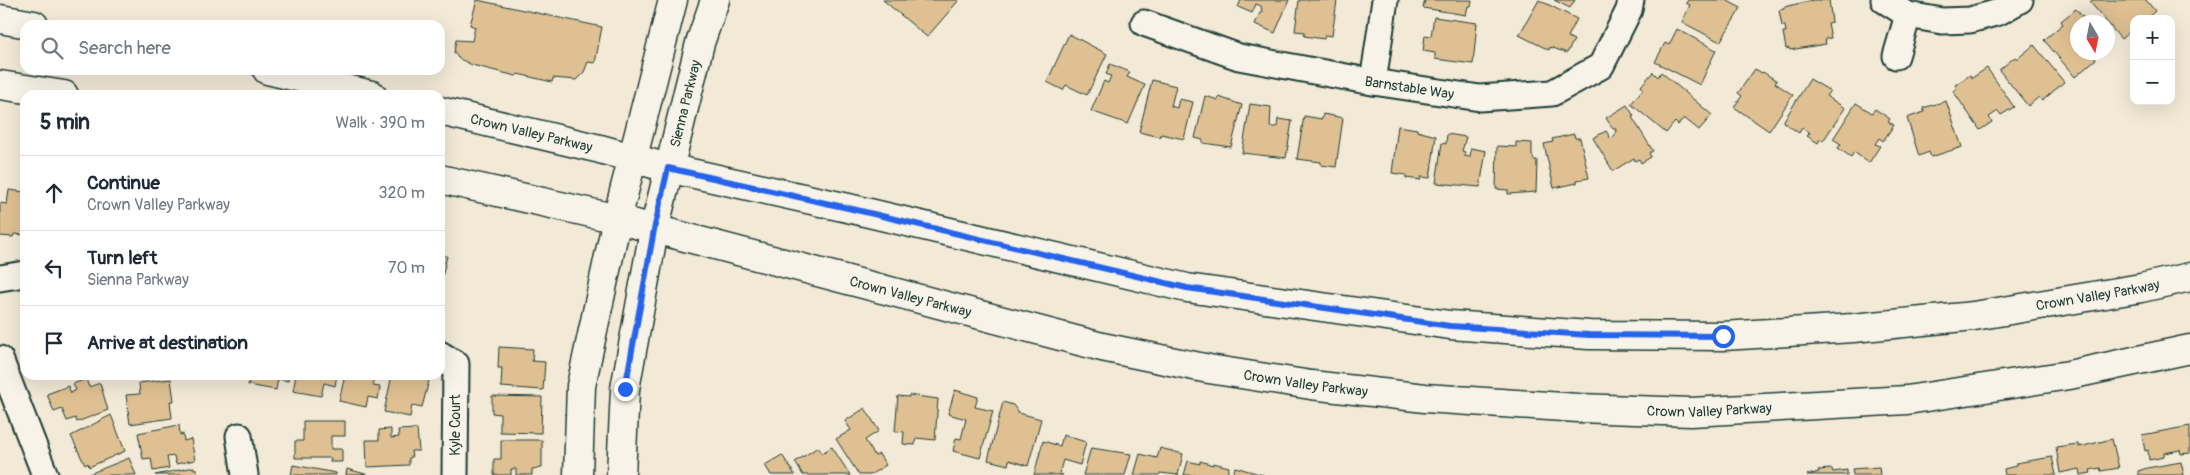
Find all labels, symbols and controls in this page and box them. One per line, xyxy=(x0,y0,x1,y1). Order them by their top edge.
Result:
north arrow xyxy=(2070,15,2115,60)
map controls xyxy=(2130,15,2175,105)
button: + xyxy=(2130,15,2175,60)
search box xyxy=(20,20,445,75)
icon: search xyxy=(38,34,66,62)
text: Search here xyxy=(78,36,171,60)
street label: Sienna Parkway xyxy=(667,58,705,149)
button: − xyxy=(2130,60,2175,105)
street label: Barnstable Way xyxy=(1363,73,1455,103)
text: 5 min xyxy=(40,109,90,136)
street label: Crown Valley Parkway xyxy=(468,110,594,156)
text: Walk · 390 m xyxy=(336,113,425,133)
text: Continue xyxy=(87,171,160,195)
icon: ahead xyxy=(40,179,68,207)
text: 320 m xyxy=(379,183,425,203)
text: Crown Valley Parkway xyxy=(87,195,230,215)
text: Turn left xyxy=(87,246,157,270)
icon: left xyxy=(40,254,68,282)
text: 70 m xyxy=(388,258,425,278)
text: Sienna Parkway xyxy=(87,270,189,290)
street label: Crown Valley Parkway xyxy=(848,273,973,321)
street label: Crown Valley Parkway xyxy=(2035,276,2161,314)
route start xyxy=(1712,325,1735,348)
icon: arrive xyxy=(40,329,68,357)
text: Arrive at destination xyxy=(87,331,248,355)
street label: Crown Valley Parkway xyxy=(1242,367,1369,400)
route end xyxy=(614,378,637,401)
street label: Kyle Court xyxy=(447,394,464,456)
street label: Crown Valley Parkway xyxy=(1646,400,1772,421)

